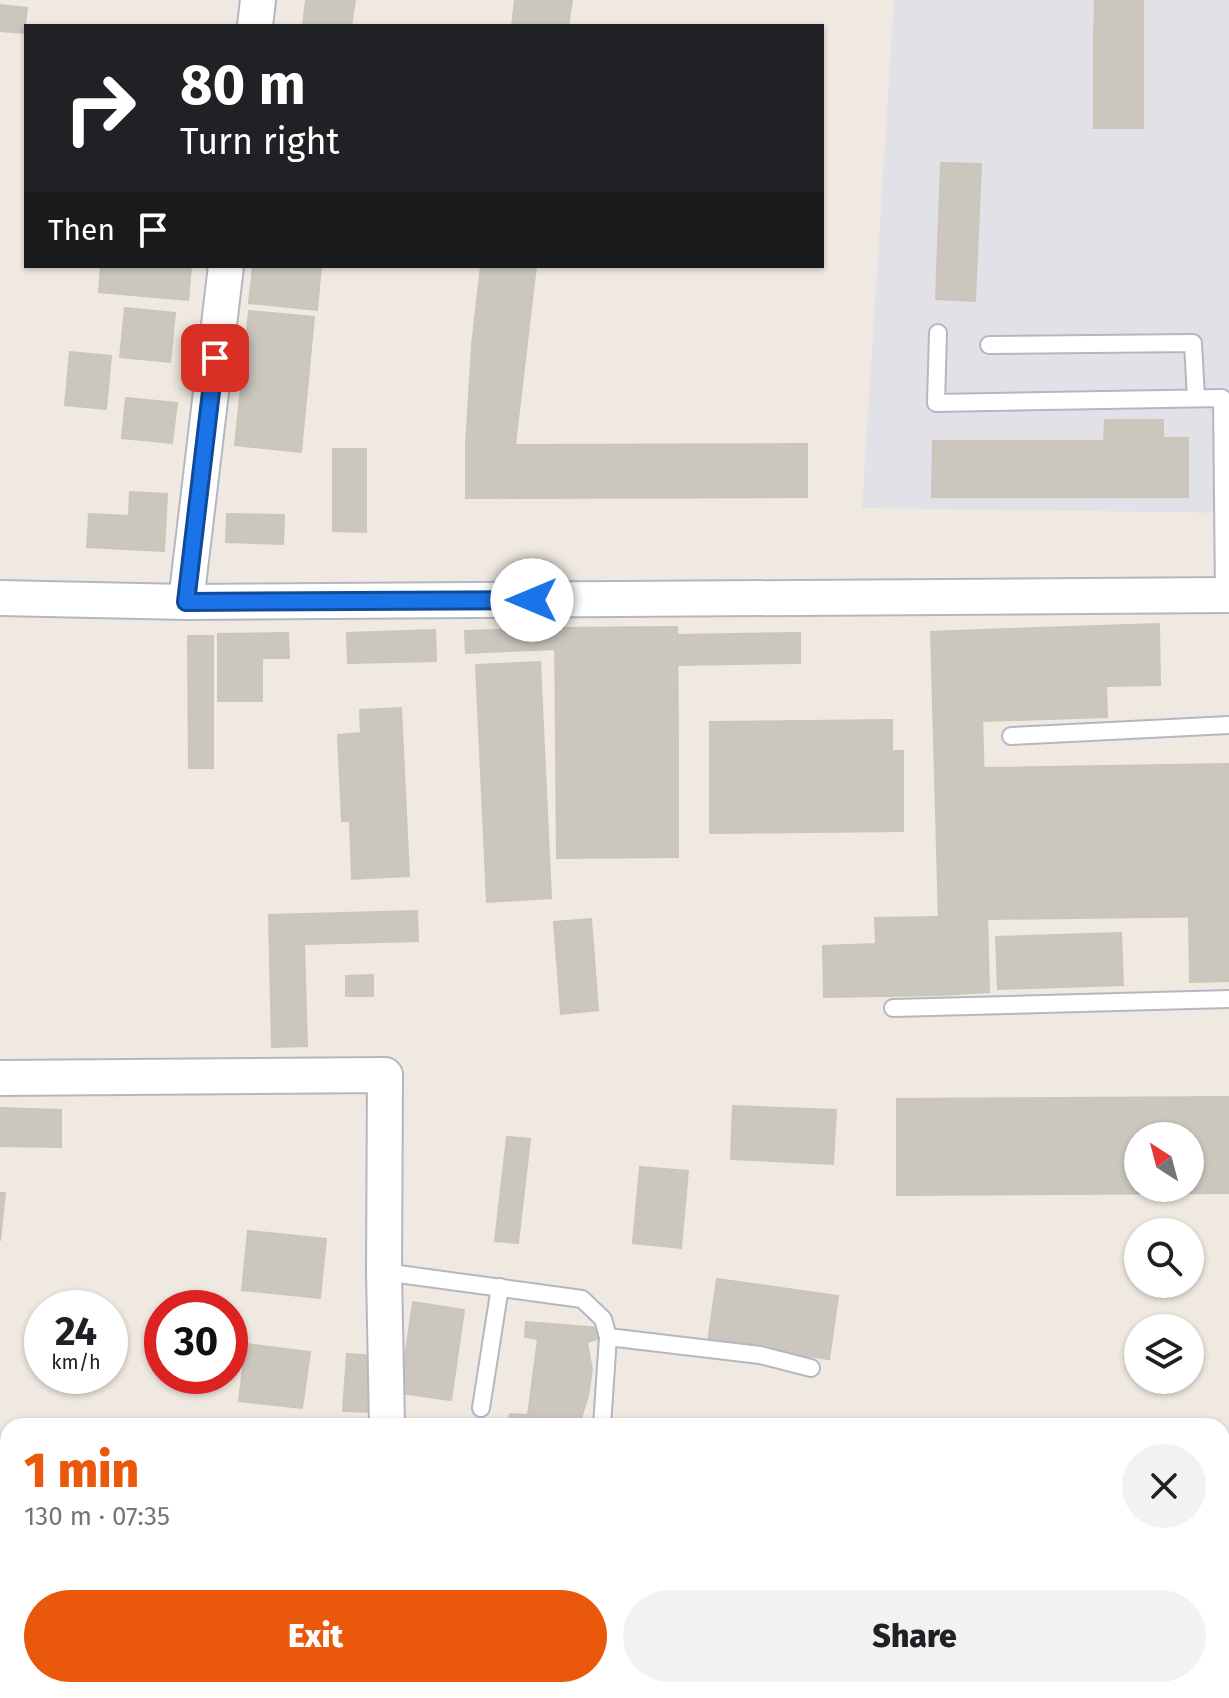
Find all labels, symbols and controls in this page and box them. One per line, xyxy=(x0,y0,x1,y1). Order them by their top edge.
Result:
text: 80 m xyxy=(180,52,306,119)
icon: right xyxy=(48,56,152,160)
text: Turn right xyxy=(180,120,340,164)
icon: arrive xyxy=(131,208,175,252)
text: Then xyxy=(48,212,115,248)
pin xyxy=(181,324,249,392)
icon: arrive xyxy=(193,336,237,380)
position arrow xyxy=(490,558,574,642)
north arrow xyxy=(1124,1122,1204,1202)
map controls xyxy=(1124,1122,1204,1394)
button: search xyxy=(1124,1218,1204,1298)
speed limit sign: 30 xyxy=(144,1290,248,1394)
text: 24 xyxy=(55,1308,97,1356)
button: layers xyxy=(1124,1314,1204,1394)
text: km/h xyxy=(51,1350,101,1374)
text: 1 min xyxy=(24,1442,139,1500)
button: close xyxy=(1122,1444,1206,1528)
text: 130 m · 07:35 xyxy=(24,1501,170,1532)
button: Exit xyxy=(24,1590,607,1682)
button: Share xyxy=(623,1590,1206,1682)

